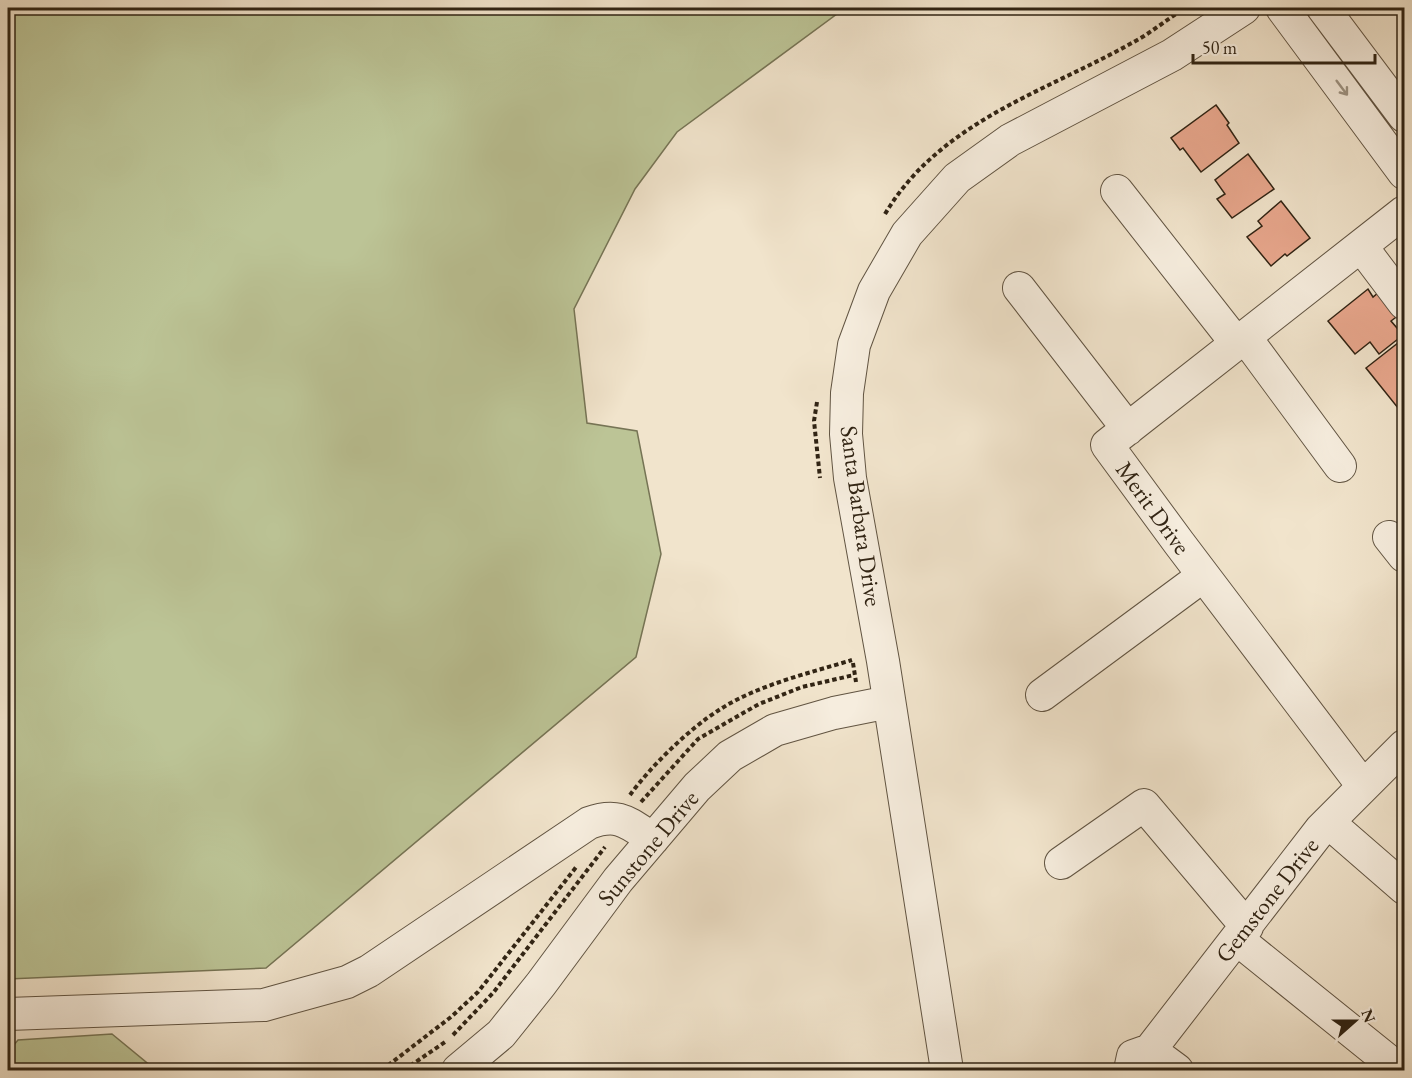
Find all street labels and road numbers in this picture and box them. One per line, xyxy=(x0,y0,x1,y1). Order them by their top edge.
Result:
street label: Santa Barbara Drive xyxy=(833,424,890,608)
street label: Merit Drive xyxy=(1109,455,1198,561)
street label: Sunstone Drive xyxy=(590,783,705,912)
street label: Gemstone Drive xyxy=(1208,831,1325,969)

